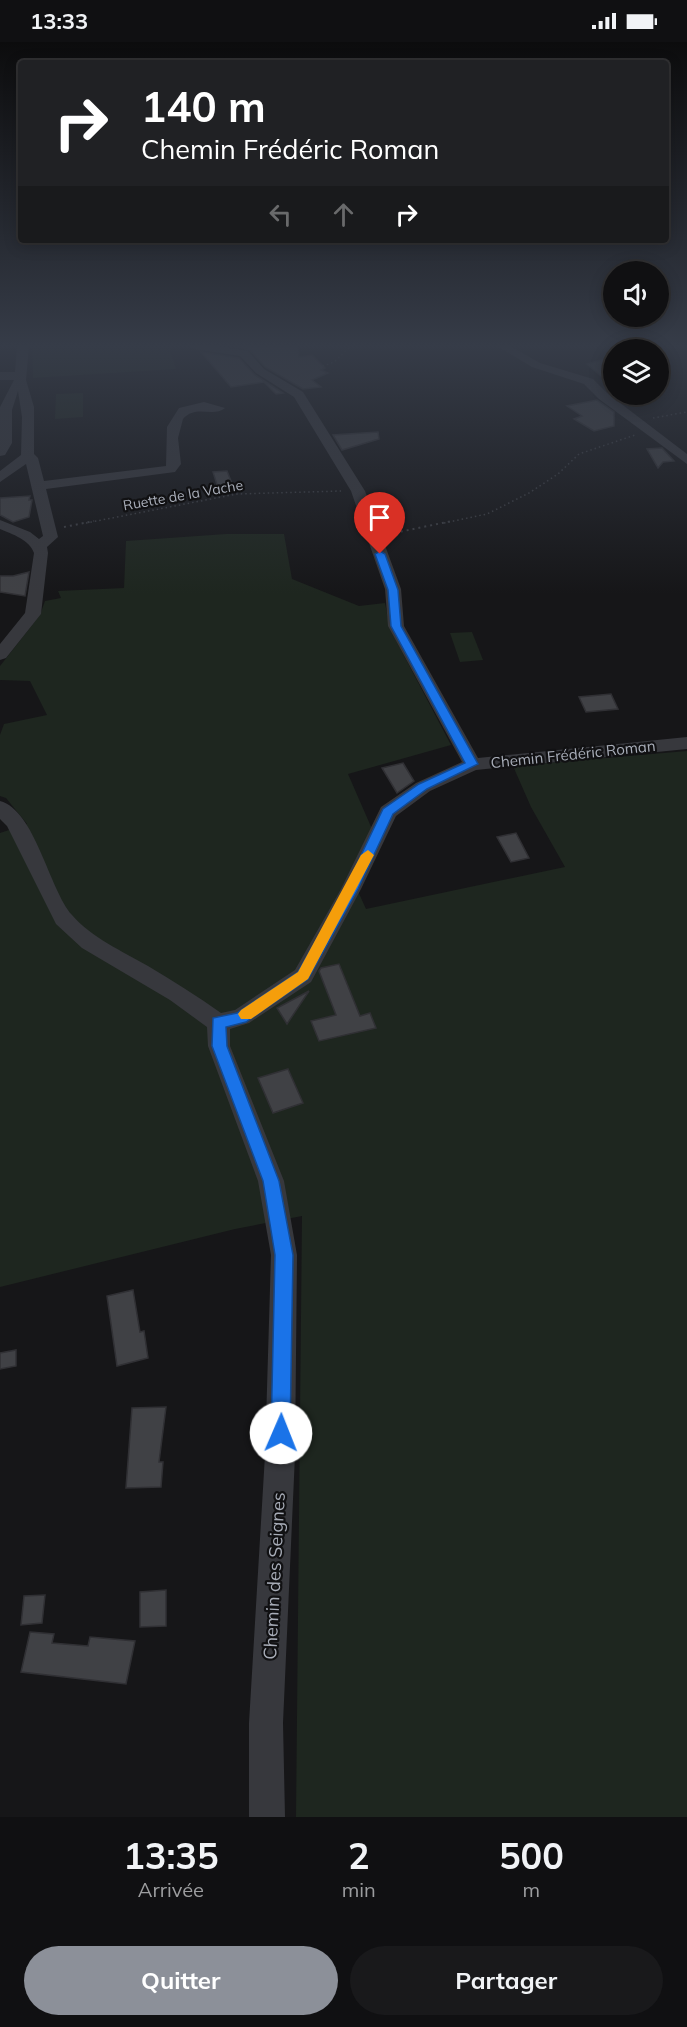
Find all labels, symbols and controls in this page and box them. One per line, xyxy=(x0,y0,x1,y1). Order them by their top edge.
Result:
text: 13:33 xyxy=(30,7,88,35)
text: 140 m xyxy=(141,80,266,133)
icon: right xyxy=(42,84,120,162)
text: Chemin Frédéric Roman xyxy=(141,132,439,166)
icon: left xyxy=(264,198,297,231)
icon: ahead xyxy=(327,198,360,231)
icon: right xyxy=(390,198,423,231)
map controls xyxy=(603,261,669,405)
button: sound xyxy=(603,261,669,327)
button: layers xyxy=(603,339,669,405)
street label: Ruette de la Vache xyxy=(122,476,244,514)
pin xyxy=(354,492,405,554)
icon: arrive xyxy=(363,501,396,534)
street label: Chemin Frédéric Roman xyxy=(490,736,656,772)
position arrow xyxy=(249,1401,313,1465)
street label: Chemin des Seignes xyxy=(258,1492,290,1660)
text: 13:35 xyxy=(123,1833,219,1878)
text: 2 xyxy=(348,1833,370,1878)
text: 500 xyxy=(499,1833,564,1878)
text: Arrivée xyxy=(138,1877,204,1902)
text: min xyxy=(342,1877,376,1902)
text: m xyxy=(523,1877,540,1902)
button: Quitter xyxy=(24,1946,338,2015)
button: Partager xyxy=(350,1946,663,2015)

